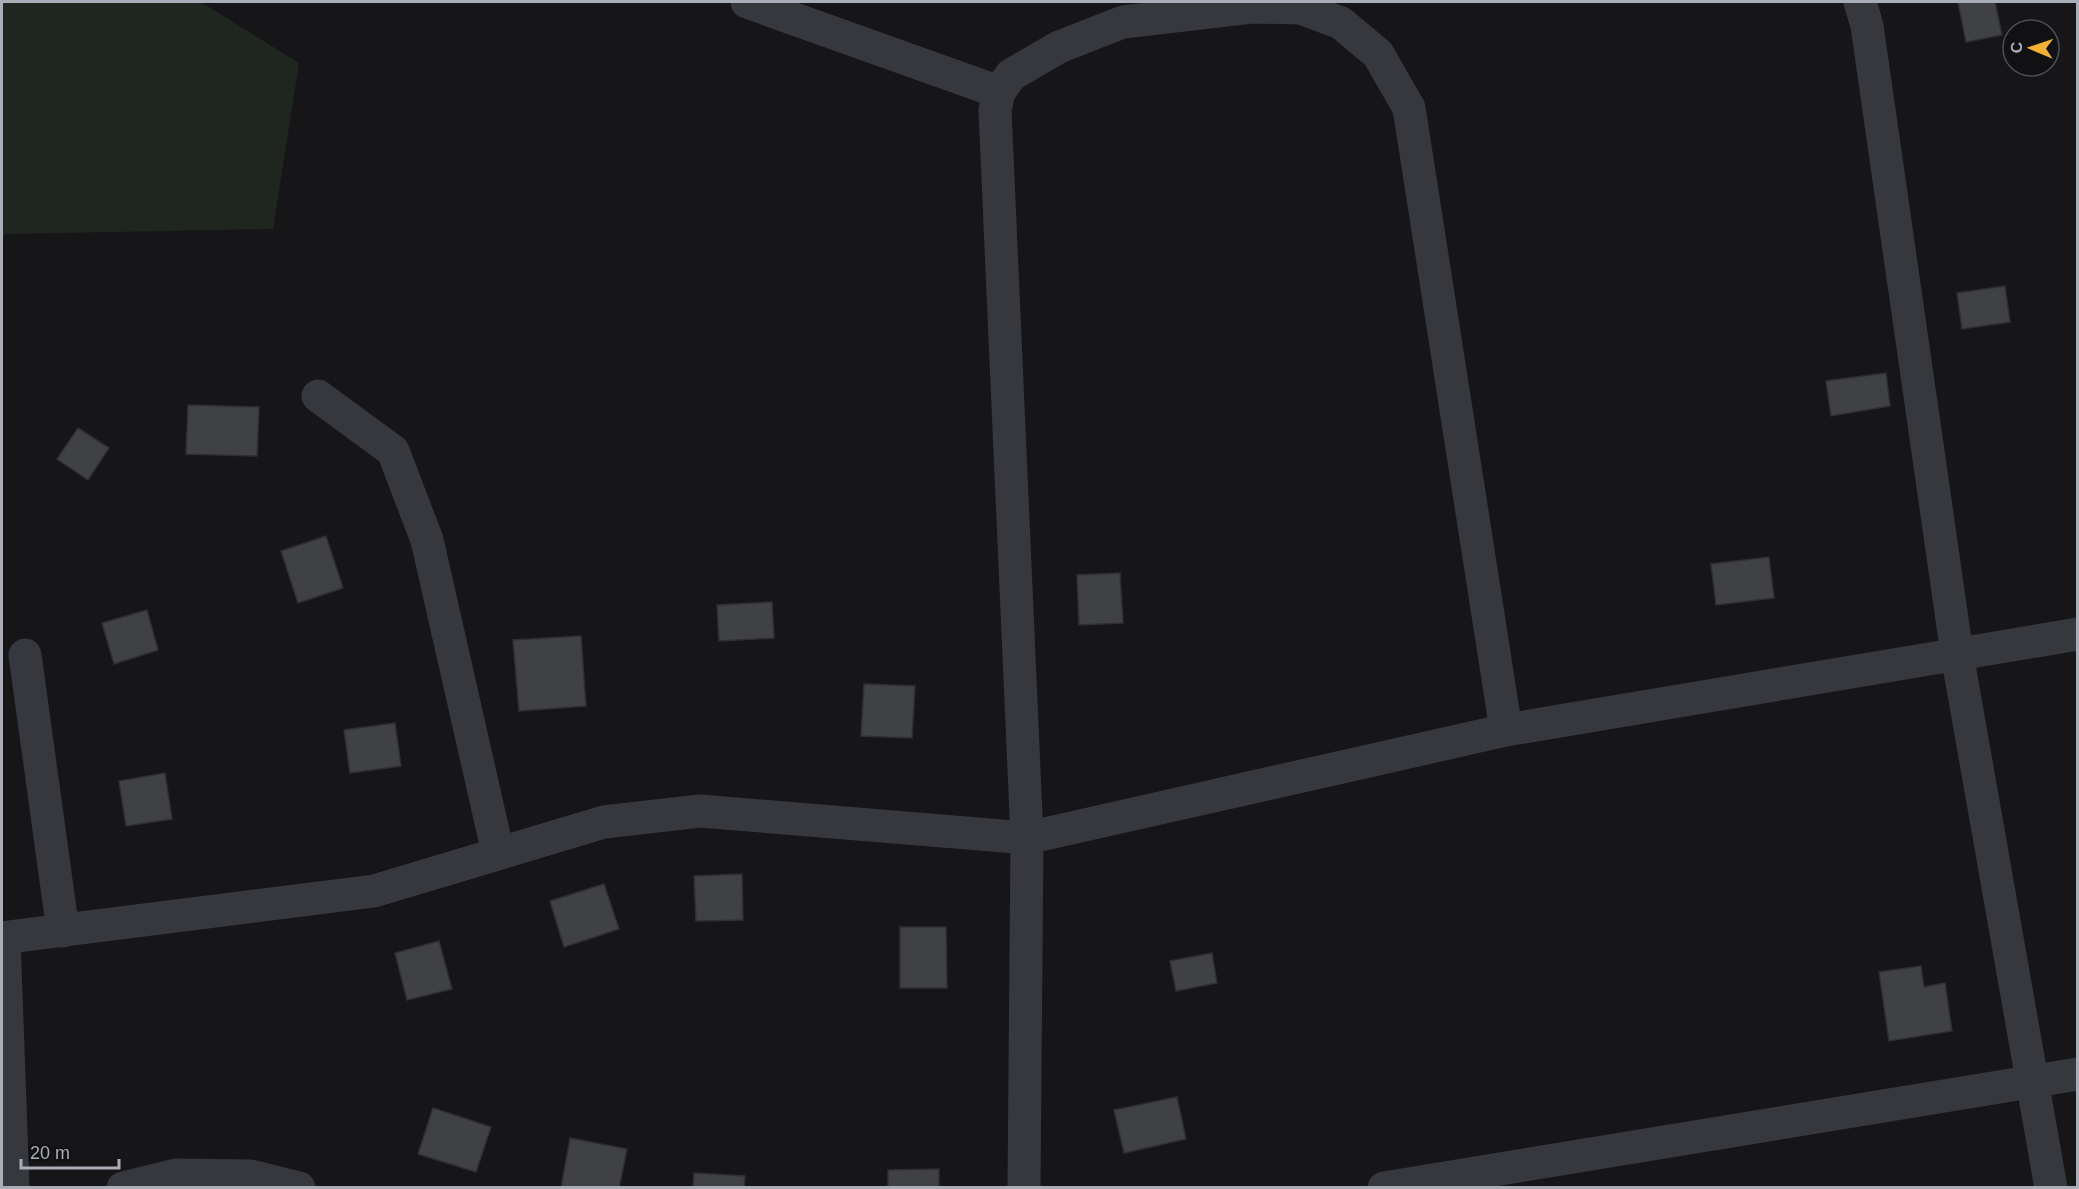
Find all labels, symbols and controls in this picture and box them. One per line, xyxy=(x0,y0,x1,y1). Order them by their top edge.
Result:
north arrow xyxy=(2001,18,2061,78)
text: С xyxy=(2008,41,2025,54)
scale bar xyxy=(21,1132,118,1170)
text: 20 m xyxy=(30,1143,70,1163)

